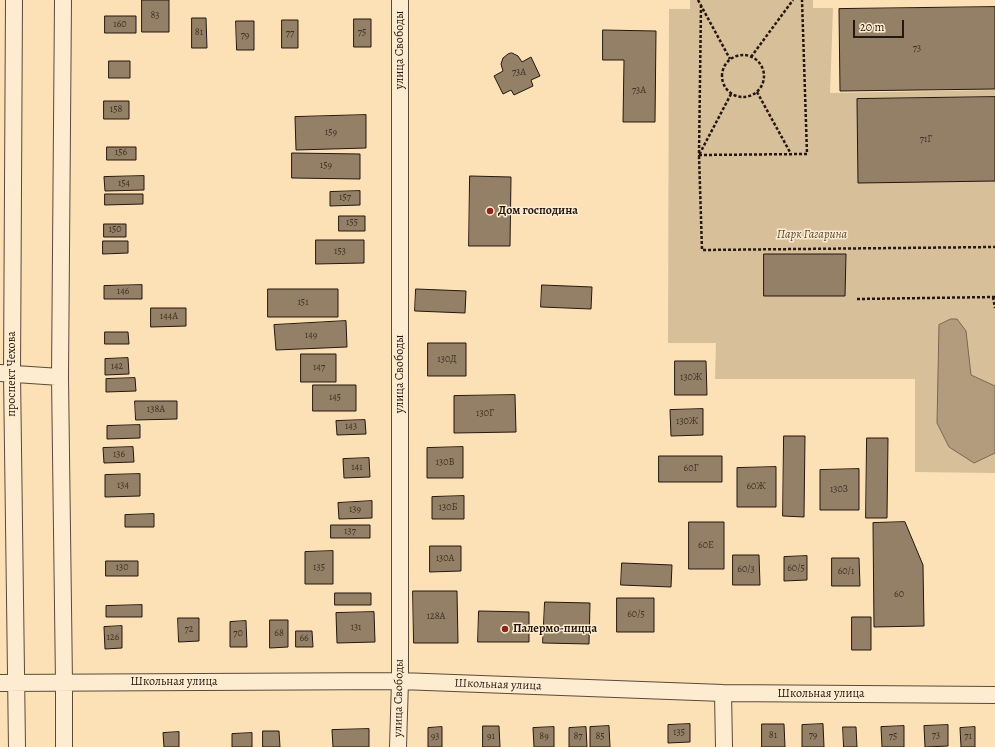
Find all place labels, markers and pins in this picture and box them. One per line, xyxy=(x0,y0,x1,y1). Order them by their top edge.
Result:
place label: Дом господина xyxy=(498,204,578,218)
marker: Дом господина xyxy=(485,206,495,216)
place label: Палермо-пицца xyxy=(513,622,597,636)
marker: Палермо-пицца xyxy=(500,624,510,634)

